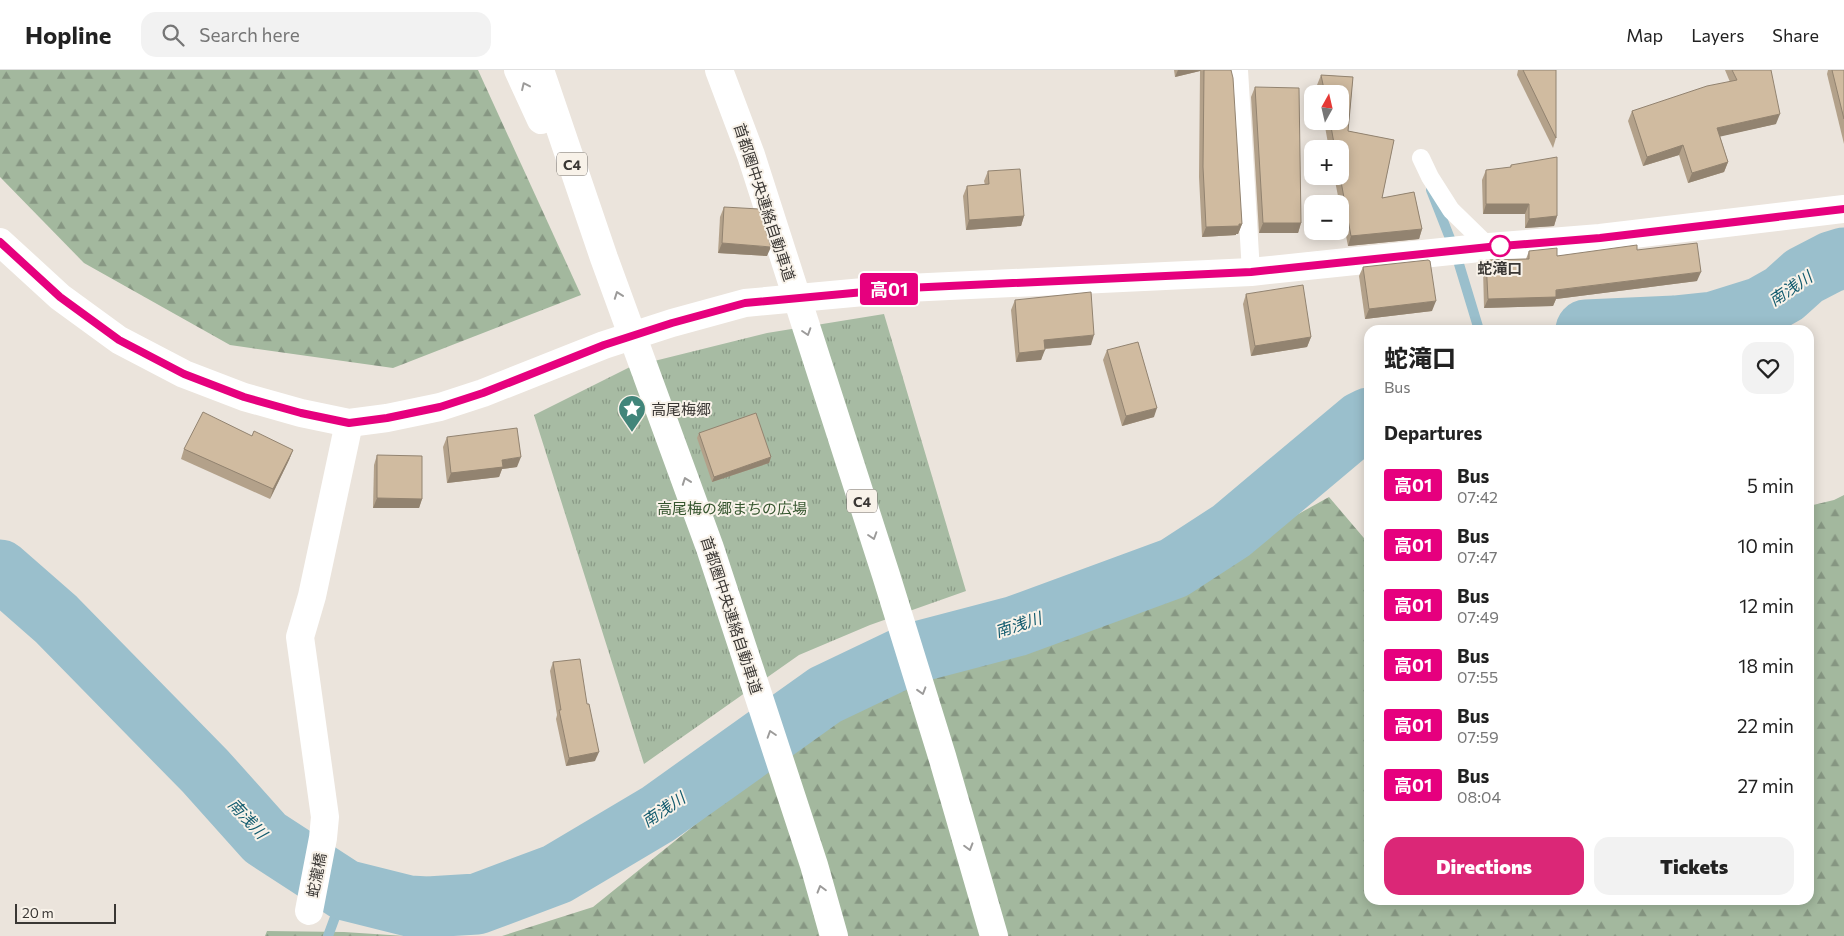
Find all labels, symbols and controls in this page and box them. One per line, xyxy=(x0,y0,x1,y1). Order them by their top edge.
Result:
search box xyxy=(141,12,491,57)
text: Hopline xyxy=(25,20,111,49)
icon: search xyxy=(159,21,187,49)
text: Search here xyxy=(199,23,300,46)
text: Map xyxy=(1626,24,1663,46)
text: Layers xyxy=(1691,24,1744,46)
text: Share xyxy=(1772,24,1819,46)
one-way arrow xyxy=(521,82,532,91)
north arrow xyxy=(1304,85,1349,130)
map controls xyxy=(1304,85,1349,240)
street label: 首都圏中央連絡自動車道 xyxy=(731,121,799,283)
button: + xyxy=(1304,140,1349,185)
road number: C4 xyxy=(557,152,587,176)
button: − xyxy=(1304,195,1349,240)
marker: 蛇滝口 xyxy=(1489,235,1511,257)
place label: 蛇滝口 xyxy=(1477,259,1523,277)
water label: 南浅川 xyxy=(1765,266,1817,309)
line badge: 高01 xyxy=(860,273,918,305)
text: 高01 xyxy=(870,278,908,300)
one-way arrow xyxy=(614,292,624,300)
one-way arrow xyxy=(802,327,812,335)
button: heart xyxy=(1742,342,1794,394)
text: 蛇滝口 xyxy=(1384,343,1456,372)
text: Bus xyxy=(1384,377,1411,396)
place icon: 高尾梅郷 xyxy=(617,394,647,433)
place label: 高尾梅郷 xyxy=(651,400,711,418)
text: Departures xyxy=(1384,421,1482,444)
text: Bus xyxy=(1457,464,1489,487)
text: 高01 xyxy=(1394,474,1432,496)
text: 5 min xyxy=(1747,474,1794,497)
one-way arrow xyxy=(682,477,692,486)
text: 07:42 xyxy=(1457,487,1498,506)
road number: C4 xyxy=(847,490,877,512)
park label: 高尾梅の郷まちの広場 xyxy=(657,499,807,517)
text: Bus xyxy=(1457,524,1489,547)
one-way arrow xyxy=(867,532,877,540)
street label: 首都圏中央連絡自動車道 xyxy=(698,534,766,696)
text: 高01 xyxy=(1394,534,1432,556)
text: 10 min xyxy=(1737,534,1794,557)
text: 07:47 xyxy=(1457,547,1497,566)
text: Bus xyxy=(1457,584,1489,607)
text: 高01 xyxy=(1394,594,1432,616)
text: 12 min xyxy=(1739,594,1794,617)
water label: 南浅川 xyxy=(992,607,1046,640)
text: 07:49 xyxy=(1457,607,1499,626)
text: Bus xyxy=(1457,644,1489,667)
text: 高01 xyxy=(1394,654,1432,676)
text: 18 min xyxy=(1738,654,1794,677)
text: 07:55 xyxy=(1457,667,1498,686)
one-way arrow xyxy=(916,687,926,695)
text: Bus xyxy=(1457,704,1489,727)
text: 高01 xyxy=(1394,714,1432,736)
text: 22 min xyxy=(1737,714,1794,737)
text: 07:59 xyxy=(1457,727,1499,746)
one-way arrow xyxy=(767,731,777,739)
text: Bus xyxy=(1457,764,1489,787)
text: 高01 xyxy=(1394,774,1432,796)
text: 27 min xyxy=(1737,774,1794,797)
water label: 南浅川 xyxy=(638,787,690,830)
text: 08:04 xyxy=(1457,787,1501,806)
water label: 南浅川 xyxy=(225,794,273,843)
button: Directions xyxy=(1384,837,1584,895)
button: Tickets xyxy=(1594,837,1794,895)
one-way arrow xyxy=(963,842,973,851)
street label: 蛇瀧橋 xyxy=(303,851,329,899)
one-way arrow xyxy=(816,886,826,894)
scale bar xyxy=(15,901,116,924)
text: 20 m xyxy=(22,904,54,921)

